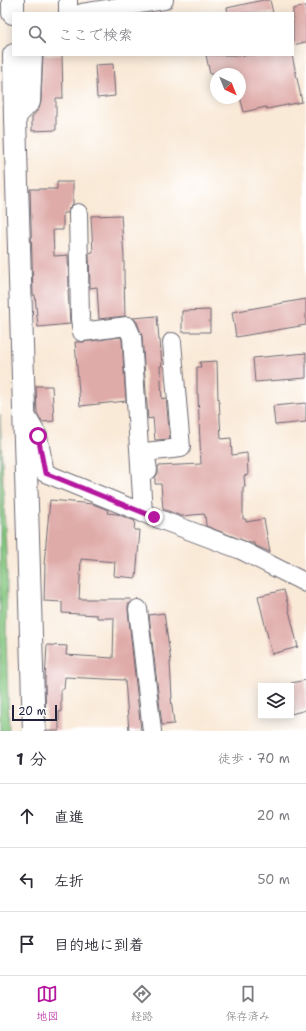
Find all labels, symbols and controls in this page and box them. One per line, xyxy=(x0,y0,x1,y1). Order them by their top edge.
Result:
search box xyxy=(12,12,294,56)
icon: search xyxy=(26,23,48,45)
text: ここで検索 xyxy=(58,25,133,45)
north arrow xyxy=(210,68,246,104)
route start xyxy=(29,427,47,445)
route end xyxy=(145,508,163,526)
map controls xyxy=(258,683,294,719)
button: layers xyxy=(258,683,294,719)
scale bar xyxy=(12,703,57,722)
text: 20 m xyxy=(18,704,46,719)
text: 1 分 xyxy=(16,748,47,770)
text: 徒歩 · 70 m xyxy=(218,750,290,767)
icon: ahead xyxy=(16,805,38,827)
text: 直進 xyxy=(54,807,84,827)
text: 20 m xyxy=(257,807,290,824)
icon: left xyxy=(16,869,38,891)
text: 左折 xyxy=(54,871,84,891)
text: 50 m xyxy=(257,871,290,888)
icon: arrive xyxy=(16,933,38,955)
text: 目的地に到着 xyxy=(54,935,144,955)
tab: 地図 xyxy=(36,983,58,1024)
tab: 経路 xyxy=(131,983,153,1024)
tab: 保存済み xyxy=(226,983,270,1024)

